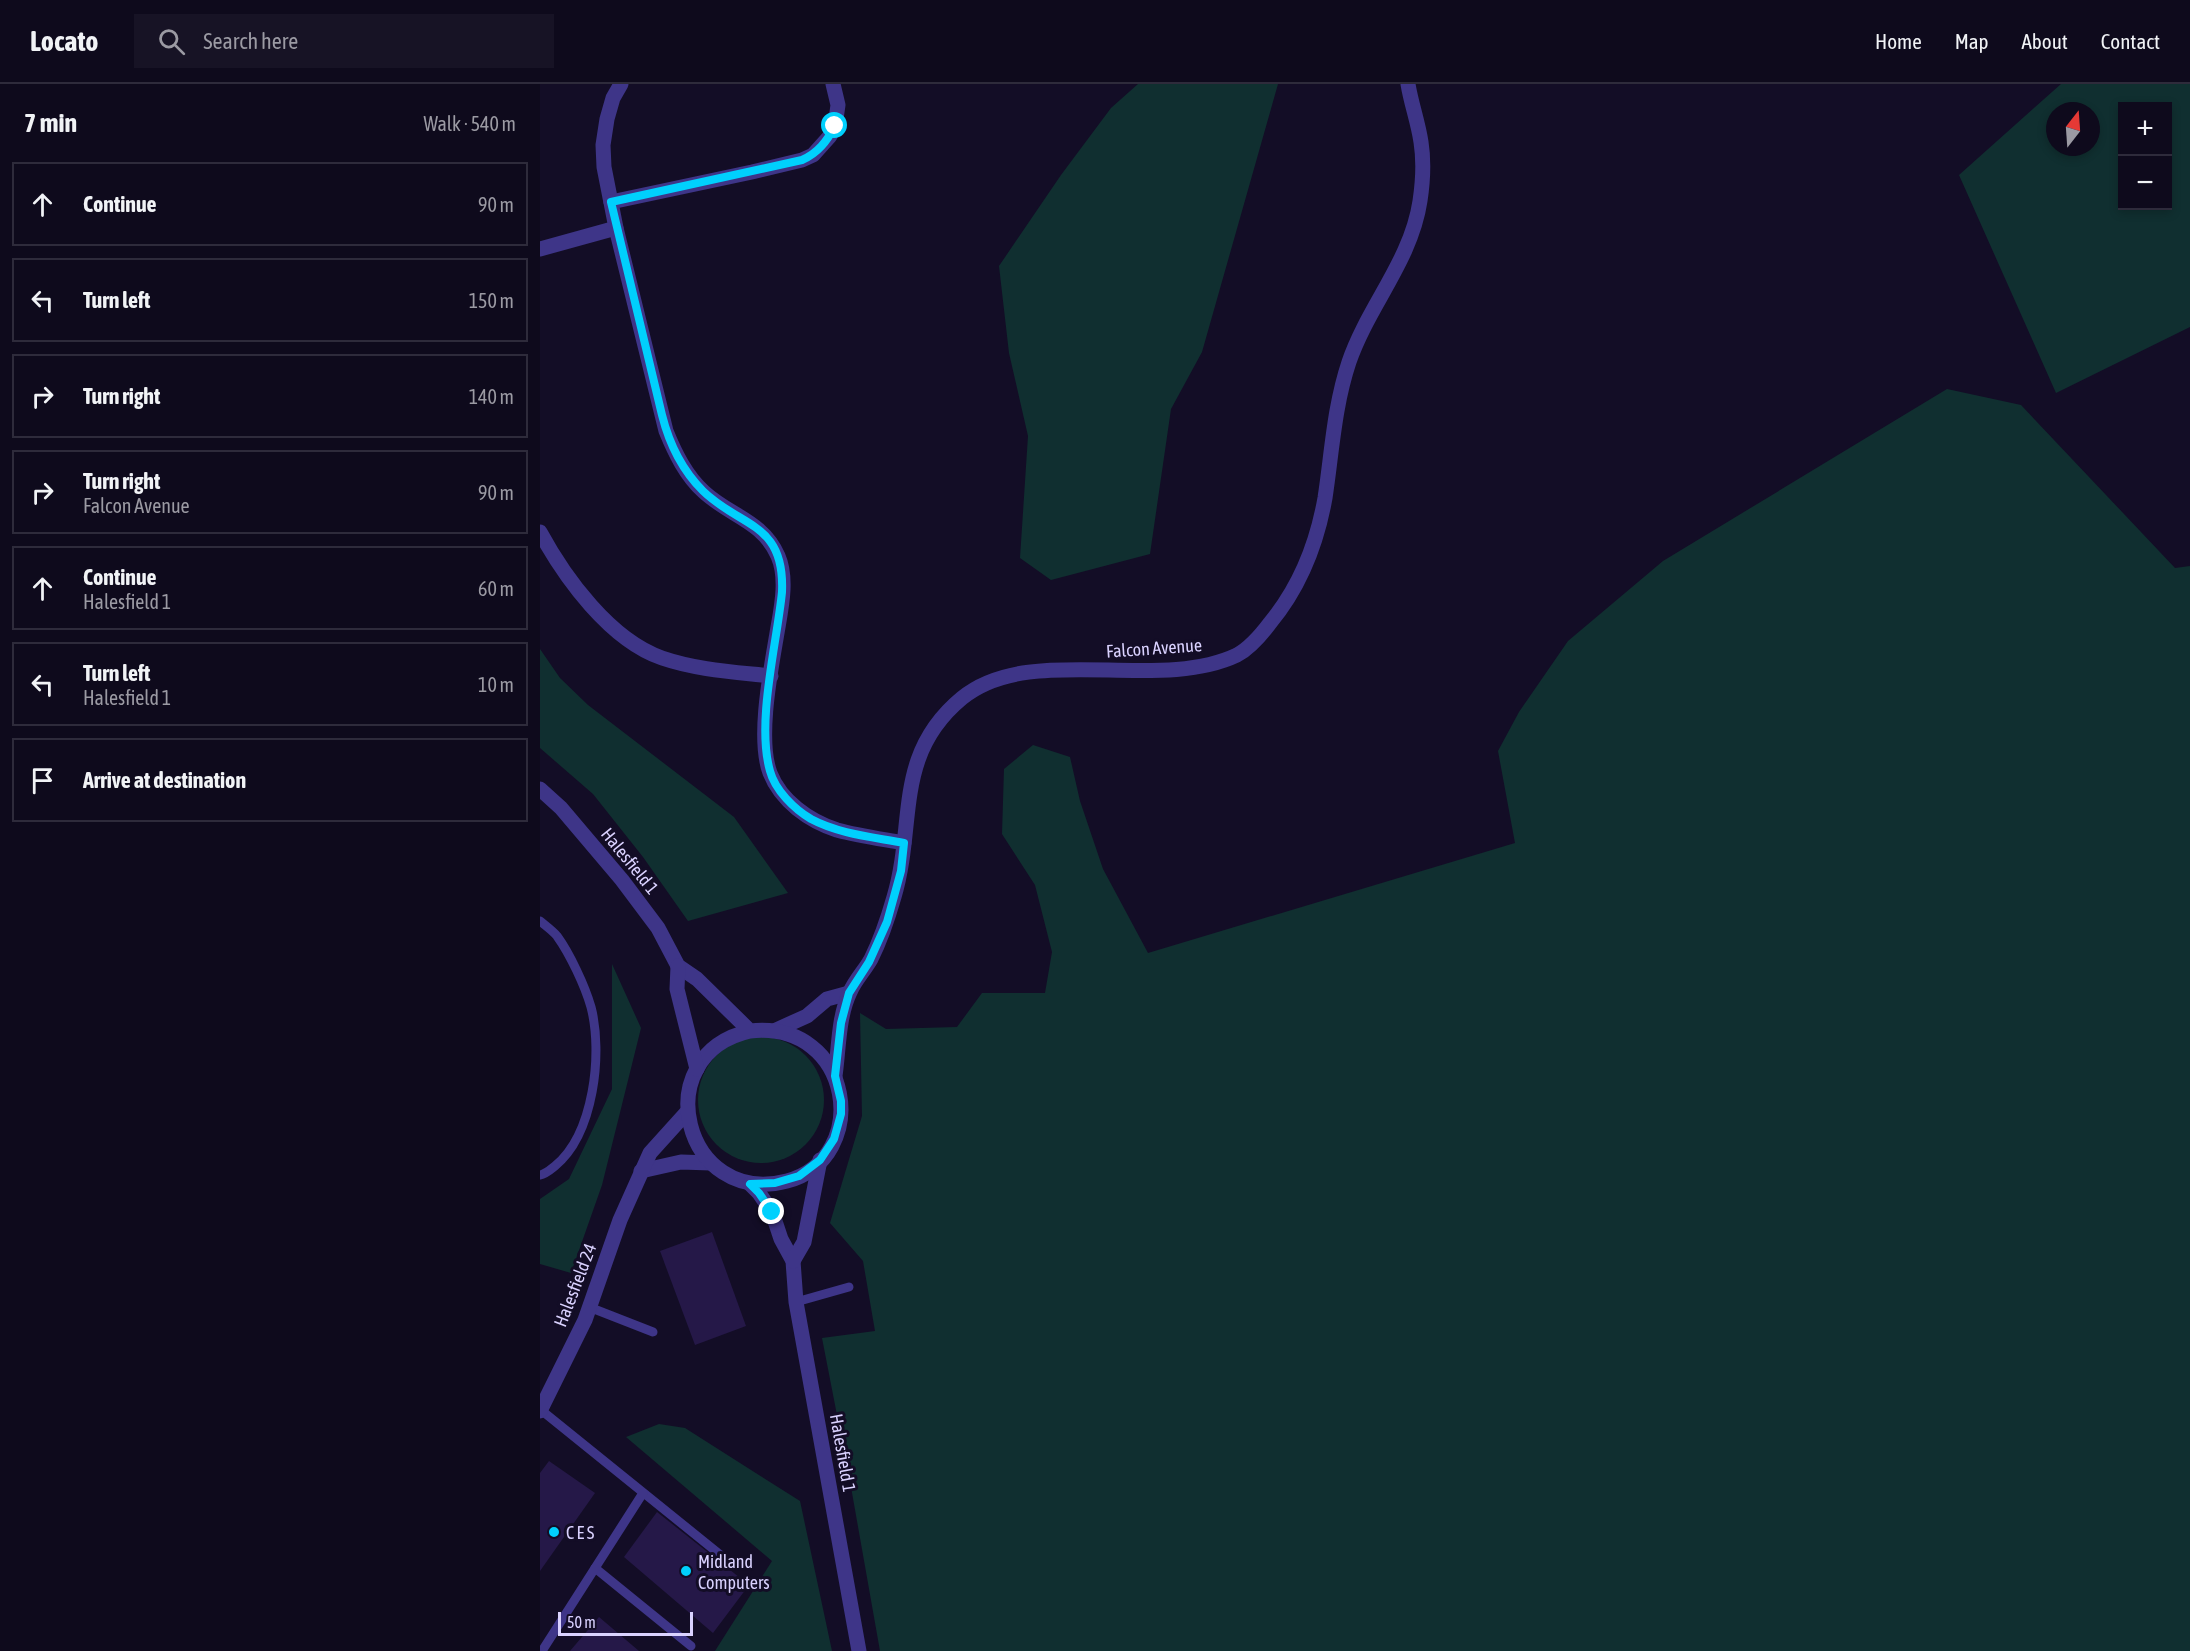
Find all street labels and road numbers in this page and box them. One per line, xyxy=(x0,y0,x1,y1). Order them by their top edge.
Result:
street label: Falcon Avenue xyxy=(1105,634,1203,662)
street label: Halesfield 1 xyxy=(597,824,663,898)
street label: Halesfield 24 xyxy=(549,1240,601,1330)
street label: Halesfield 1 xyxy=(826,1412,860,1494)

